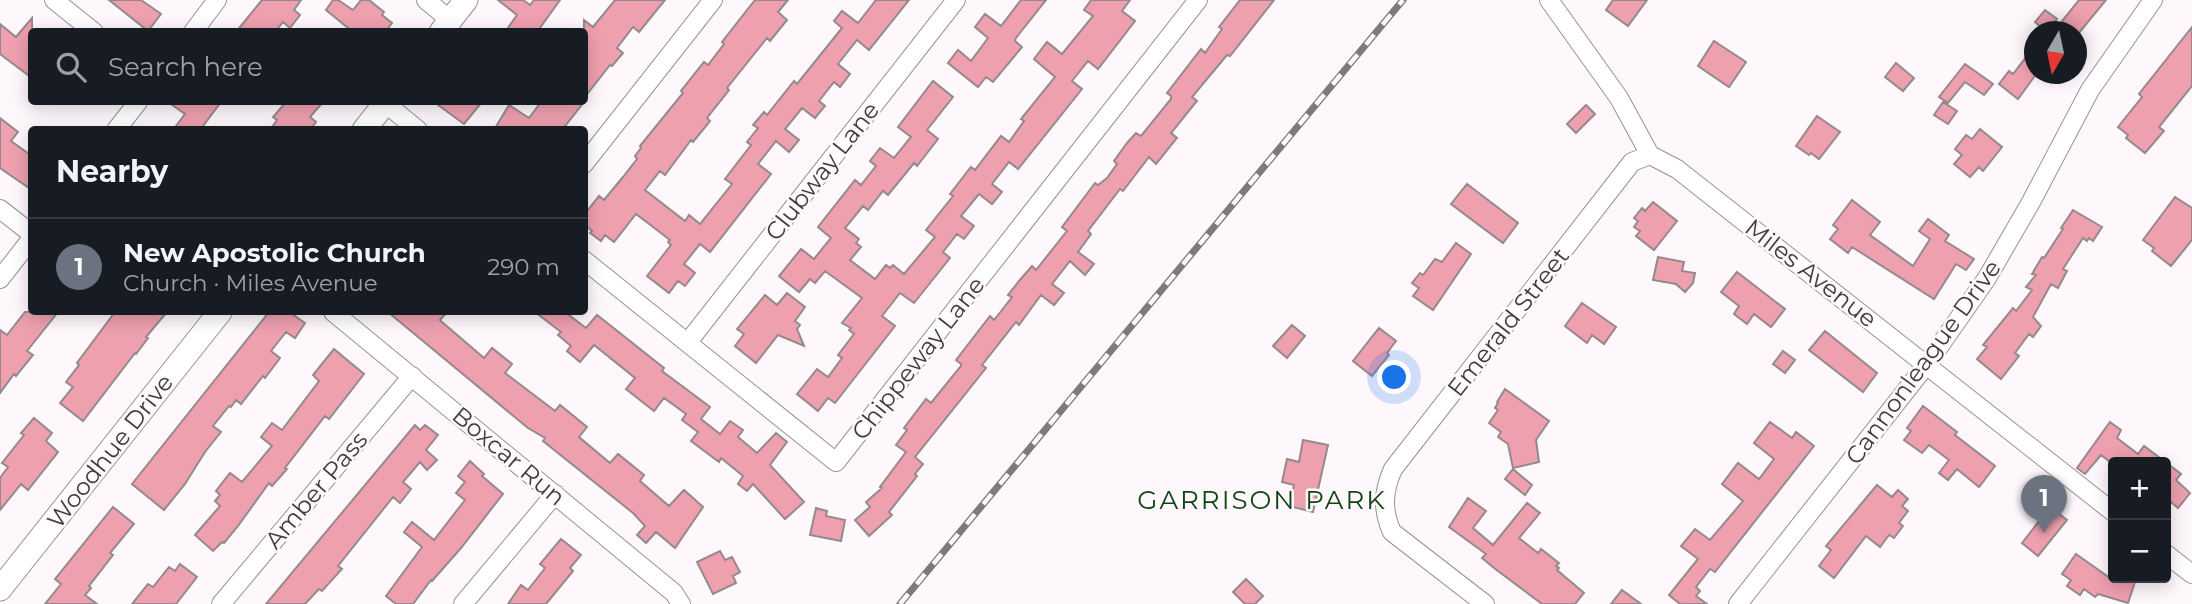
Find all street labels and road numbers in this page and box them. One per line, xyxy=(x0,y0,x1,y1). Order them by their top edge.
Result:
street label: Clubway Lane xyxy=(759,96,885,246)
street label: Miles Avenue xyxy=(1739,213,1883,333)
street label: Emerald Street xyxy=(1441,242,1575,402)
street label: Cannonleague Drive xyxy=(1839,254,2007,470)
street label: Chippeway Lane xyxy=(845,271,991,445)
street label: Woodhue Drive xyxy=(41,368,179,534)
street label: Boxcar Run xyxy=(447,400,571,512)
street label: Amber Pass xyxy=(259,426,373,554)

